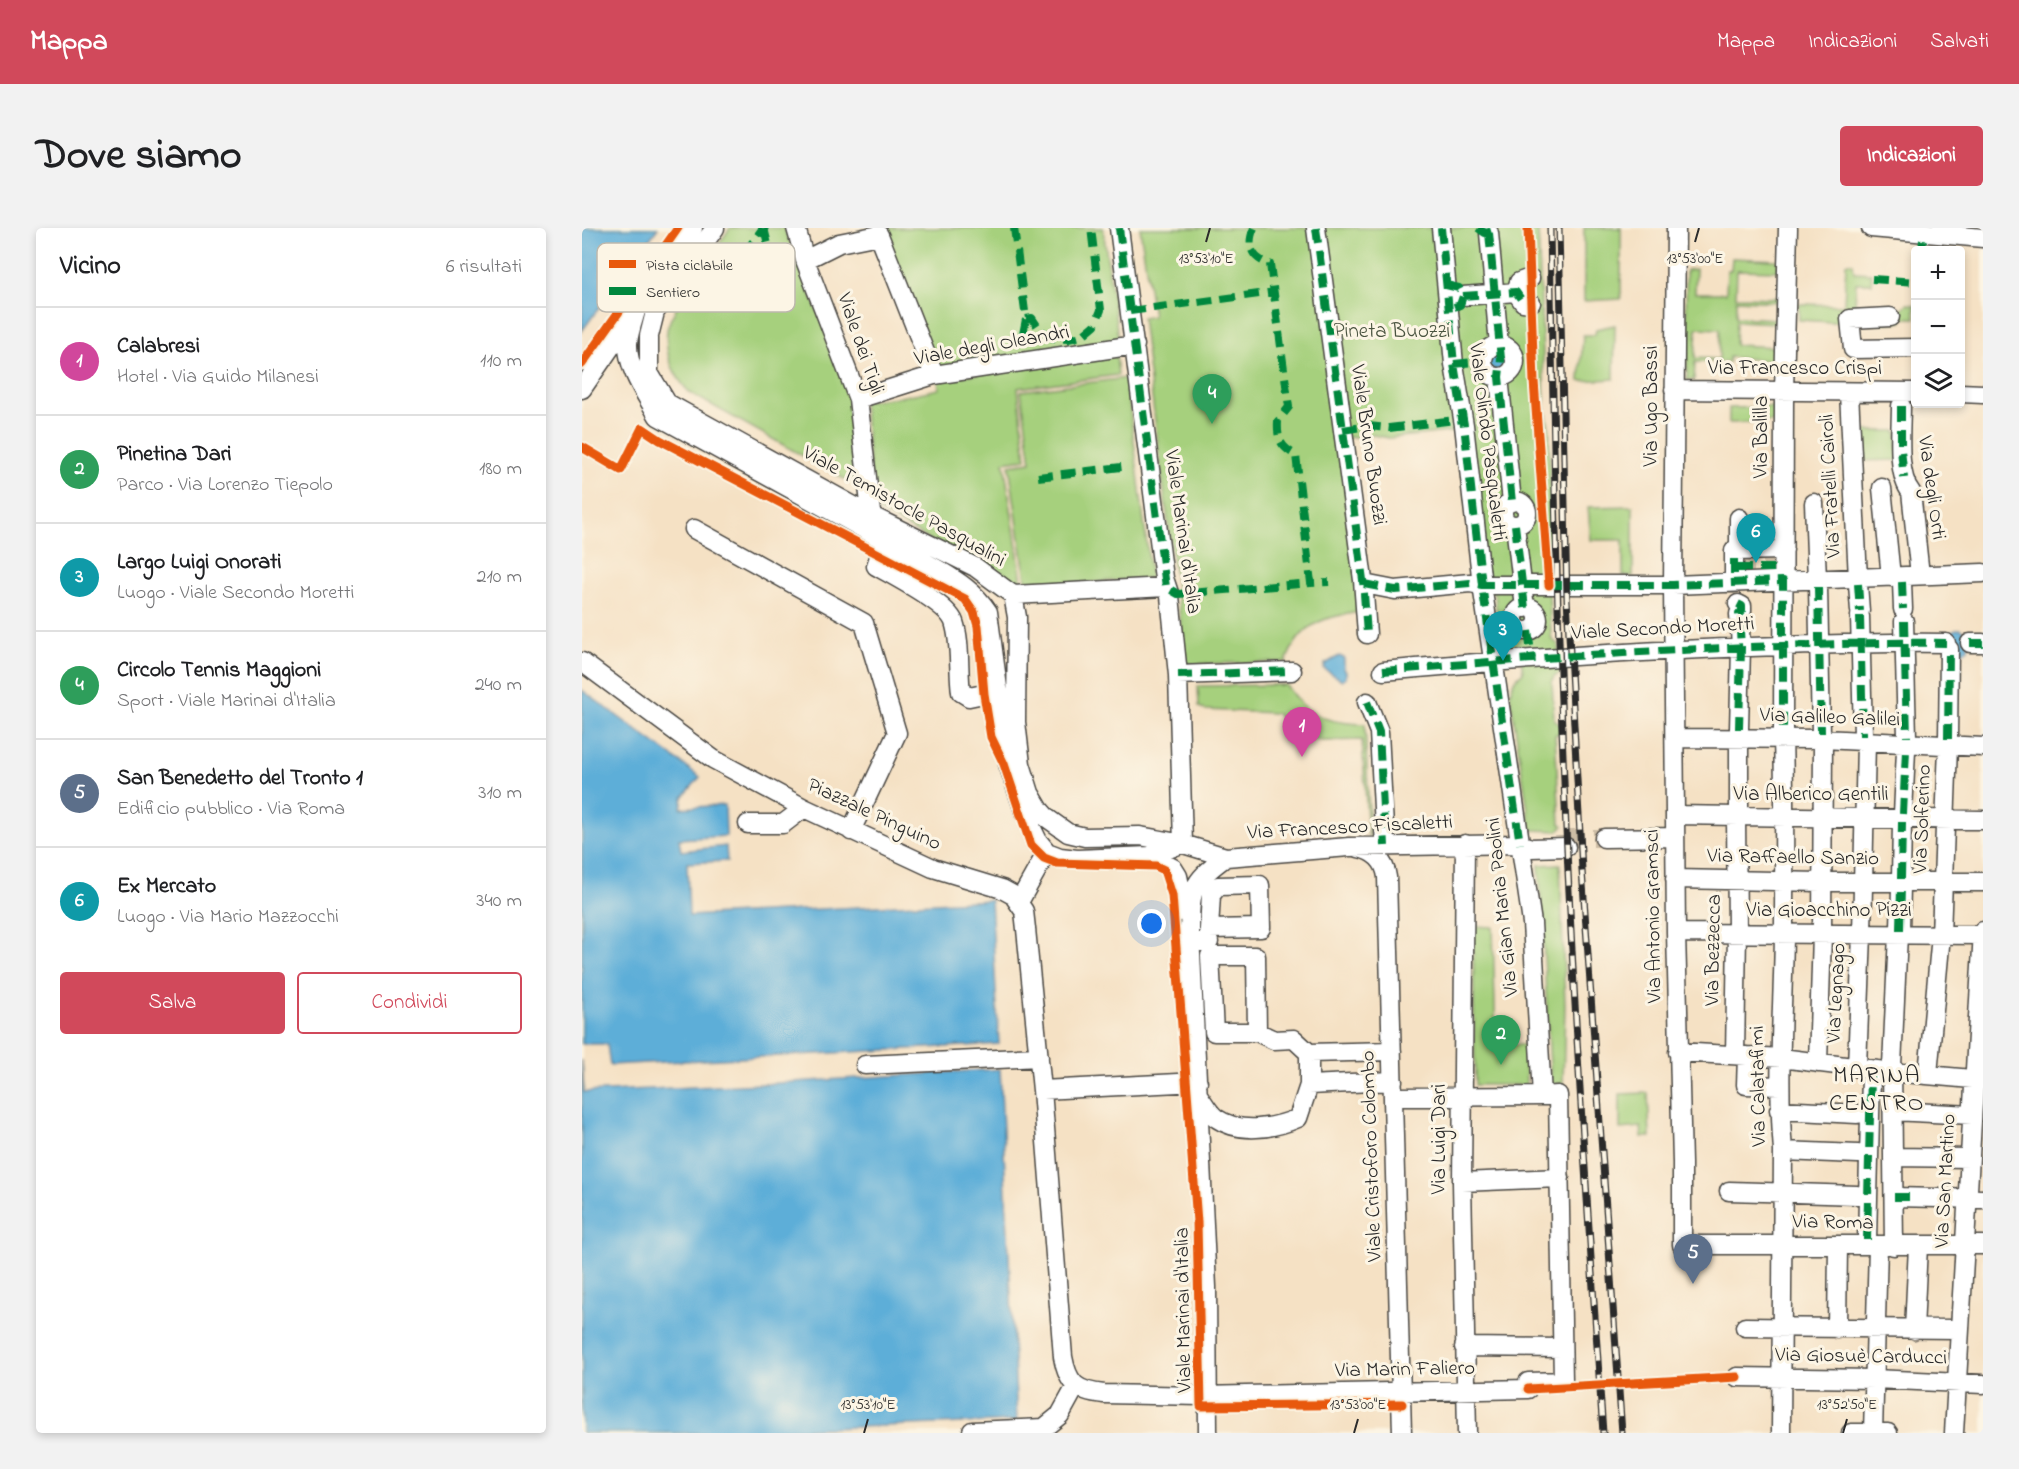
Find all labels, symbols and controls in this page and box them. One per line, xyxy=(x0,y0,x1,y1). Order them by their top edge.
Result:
text: Mappa xyxy=(30,22,108,63)
text: Mappa xyxy=(1717,27,1775,57)
text: Indicazioni xyxy=(1808,27,1897,57)
text: Salvati xyxy=(1930,27,1989,57)
text: Dove siamo xyxy=(36,126,242,187)
button: Indicazioni xyxy=(1840,126,1983,186)
legend xyxy=(597,243,795,312)
map controls xyxy=(1911,246,1965,408)
button: + xyxy=(1911,246,1965,300)
text: Vicino xyxy=(60,248,121,286)
text: 13°53'10"E xyxy=(1178,248,1234,270)
text: 13°53'00"E xyxy=(1667,248,1723,270)
text: 6 risultati xyxy=(446,253,522,282)
text: Pista ciclabile xyxy=(646,254,734,278)
text: Sentiero xyxy=(646,281,700,305)
street label: Viale dei Tigli xyxy=(826,288,891,400)
button: − xyxy=(1911,300,1965,354)
park label: Pineta Buozzi xyxy=(1334,317,1450,347)
street label: Viale degli Oleandri xyxy=(911,318,1072,377)
text: Calabresi xyxy=(117,331,200,363)
street label: Viale Olindo Pasqualetti xyxy=(1460,340,1514,543)
street label: Via Ugo Bassi xyxy=(1637,346,1669,467)
text: 1 xyxy=(76,347,83,376)
text: 110 m xyxy=(480,347,522,376)
street label: Via Francesco Crispi xyxy=(1707,354,1882,384)
button: layers xyxy=(1911,354,1965,408)
street label: Viale Bruno Buozzi xyxy=(1342,362,1394,527)
text: Hotel · Via Guido Milanesi xyxy=(117,363,319,392)
pin: 4 xyxy=(1192,374,1232,424)
street label: Via Balilla xyxy=(1747,396,1777,479)
street label: Via Fratelli Cairoli xyxy=(1812,413,1850,560)
street label: Via degli Orti xyxy=(1907,433,1953,542)
street label: Viale Temistocle Pasqualini xyxy=(796,438,1011,575)
text: Pinetina Dari xyxy=(117,439,231,471)
street label: Viale Marinai d'Italia xyxy=(1156,447,1208,616)
text: 2 xyxy=(75,455,84,484)
text: 180 m xyxy=(479,455,522,484)
text: Parco · Via Lorenzo Tiepolo xyxy=(117,471,333,500)
pin: 6 xyxy=(1736,514,1776,563)
text: Largo Luigi Onorati xyxy=(117,547,281,579)
text: 3 xyxy=(75,563,84,592)
text: 210 m xyxy=(477,563,522,592)
text: Luogo · Viale Secondo Moretti xyxy=(117,579,354,608)
street label: Viale Secondo Moretti xyxy=(1570,609,1755,649)
pin: 3 xyxy=(1484,612,1522,661)
text: Circolo Tennis Maggioni xyxy=(117,655,321,687)
text: 4 xyxy=(75,671,84,700)
text: 240 m xyxy=(475,671,522,700)
text: Sport · Viale Marinai d'Italia xyxy=(117,687,336,716)
street label: Via Galileo Galilei xyxy=(1758,701,1901,735)
pin: 1 xyxy=(1282,708,1322,757)
text: San Benedetto del Tronto 1 xyxy=(117,763,363,795)
street label: Via Solferino xyxy=(1906,764,1940,875)
street label: Piazzale Pinguino xyxy=(801,771,946,861)
text: 5 xyxy=(74,779,85,808)
text: 310 m xyxy=(478,779,522,808)
street label: Via Alberico Gentili xyxy=(1732,780,1889,810)
text: Edificio pubblico · Via Roma xyxy=(117,795,345,824)
street label: Via Francesco Fiscaletti xyxy=(1245,808,1454,848)
street label: Via Gian Maria Paolini xyxy=(1479,816,1527,999)
street label: Via Antonio Gramsci xyxy=(1637,829,1671,1004)
street label: Via Raffaello Sanzio xyxy=(1706,841,1879,874)
text: Ex Mercato xyxy=(117,871,216,903)
text: 6 xyxy=(75,887,84,916)
text: 340 m xyxy=(476,887,522,916)
street label: Via Bezzecca xyxy=(1698,894,1730,1007)
street label: Via Gioacchino Pizzi xyxy=(1745,896,1912,926)
text: Luogo · Via Mario Mazzocchi xyxy=(117,903,339,932)
your location xyxy=(1137,909,1166,938)
street label: Via Legnago xyxy=(1819,942,1857,1045)
button: Salva xyxy=(60,972,285,1034)
button: Condividi xyxy=(297,972,522,1034)
pin: 2 xyxy=(1482,1016,1520,1065)
street label: Via Calatafimi xyxy=(1743,1025,1775,1148)
street label: Viale Cristoforo Colombo xyxy=(1353,1050,1391,1263)
district label: MARINA CENTRO xyxy=(1829,1059,1925,1122)
street label: Via Luigi Dari xyxy=(1425,1084,1457,1195)
street label: Via San Martino xyxy=(1927,1113,1965,1250)
street label: Via Roma xyxy=(1791,1207,1874,1239)
street label: Viale Marinai d'Italia xyxy=(1168,1227,1200,1394)
pin: 5 xyxy=(1674,1234,1712,1284)
street label: Via Giosuè Carducci xyxy=(1774,1340,1947,1373)
street label: Via Marin Faliero xyxy=(1334,1354,1476,1386)
text: 13°53'10"E xyxy=(840,1394,896,1416)
text: 13°53'00"E xyxy=(1330,1394,1386,1416)
text: 13°52'50"E xyxy=(1817,1394,1877,1416)

